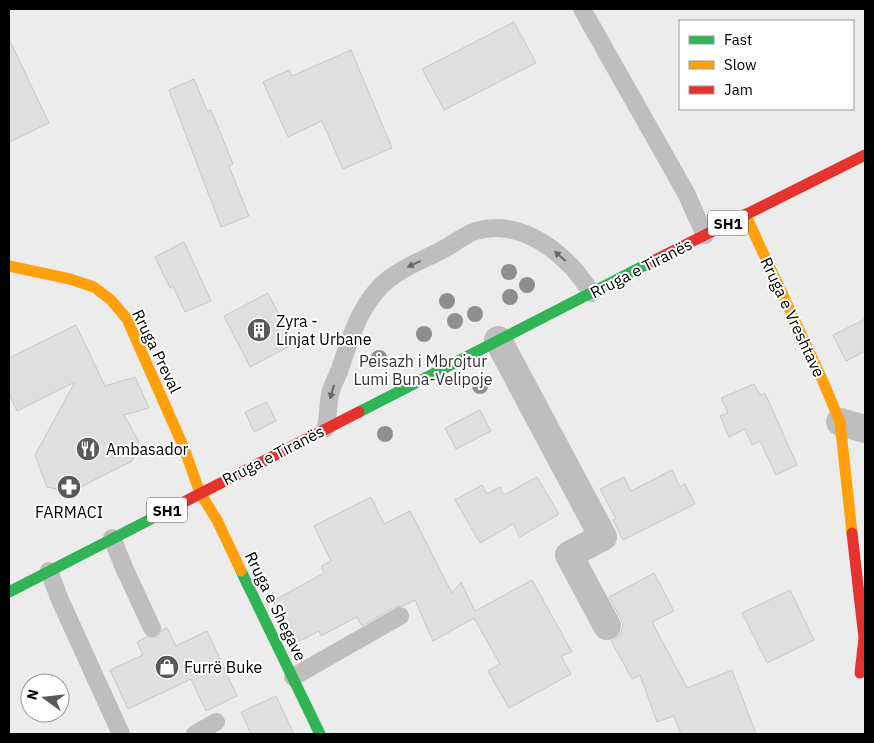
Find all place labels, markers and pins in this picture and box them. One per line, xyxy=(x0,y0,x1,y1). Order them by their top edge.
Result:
place label: Zyra - Linjat Urbane xyxy=(276,311,372,349)
building icon: Zyra - Linjat Urbane xyxy=(246,317,272,343)
restaurant icon: Ambasador xyxy=(75,436,101,462)
place label: Ambasador xyxy=(106,439,189,459)
pharmacy icon: FARMACI xyxy=(56,474,82,500)
place label: FARMACI xyxy=(35,502,103,522)
shop icon: Furrë Buke xyxy=(154,654,180,680)
place label: Furrë Buke xyxy=(184,657,263,677)

